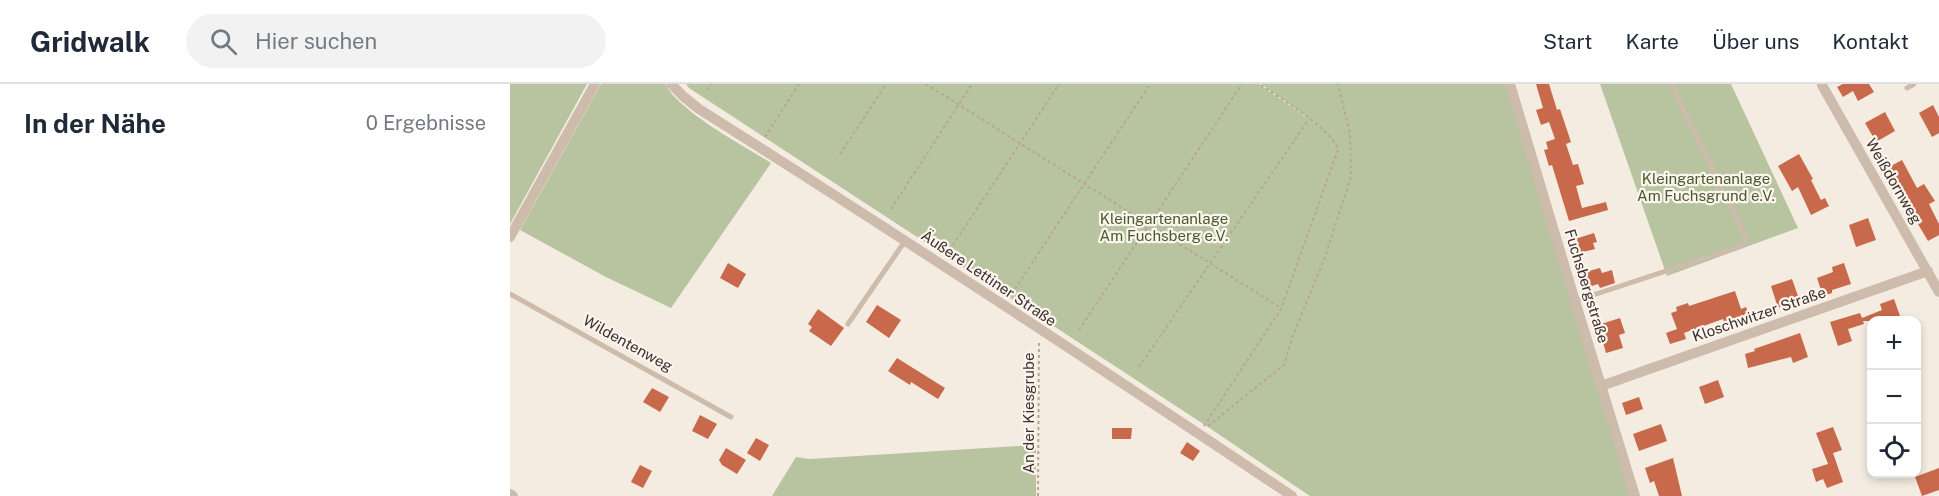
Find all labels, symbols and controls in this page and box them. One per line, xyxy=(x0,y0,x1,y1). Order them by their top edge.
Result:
search box xyxy=(186,14,606,68)
text: Gridwalk xyxy=(30,25,150,58)
icon: search xyxy=(207,25,240,58)
text: Hier suchen xyxy=(255,28,377,54)
text: Start xyxy=(1543,29,1592,54)
text: Karte xyxy=(1625,29,1679,54)
text: Über uns xyxy=(1712,29,1799,54)
text: Kontakt xyxy=(1832,29,1909,54)
text: In der Nähe xyxy=(24,108,166,139)
text: 0 Ergebnisse xyxy=(366,111,486,135)
street label: Weißdornweg xyxy=(1863,135,1925,227)
park label: Kleingartenanlage Am Fuchsgrund e.V. xyxy=(1637,170,1775,204)
park label: Kleingartenanlage Am Fuchsberg e.V. xyxy=(1100,210,1228,244)
street label: Äußere Lettiner Straße xyxy=(918,226,1060,330)
street label: Fuchsbergstraße xyxy=(1562,227,1612,345)
street label: Kloschwitzer Straße xyxy=(1690,283,1828,345)
street label: Wildentenweg xyxy=(580,311,676,375)
map controls xyxy=(1867,316,1921,478)
button: + xyxy=(1867,316,1921,370)
street label: An der Kiesgrube xyxy=(1020,352,1037,474)
button: − xyxy=(1867,370,1921,424)
button: locate xyxy=(1867,424,1921,478)

